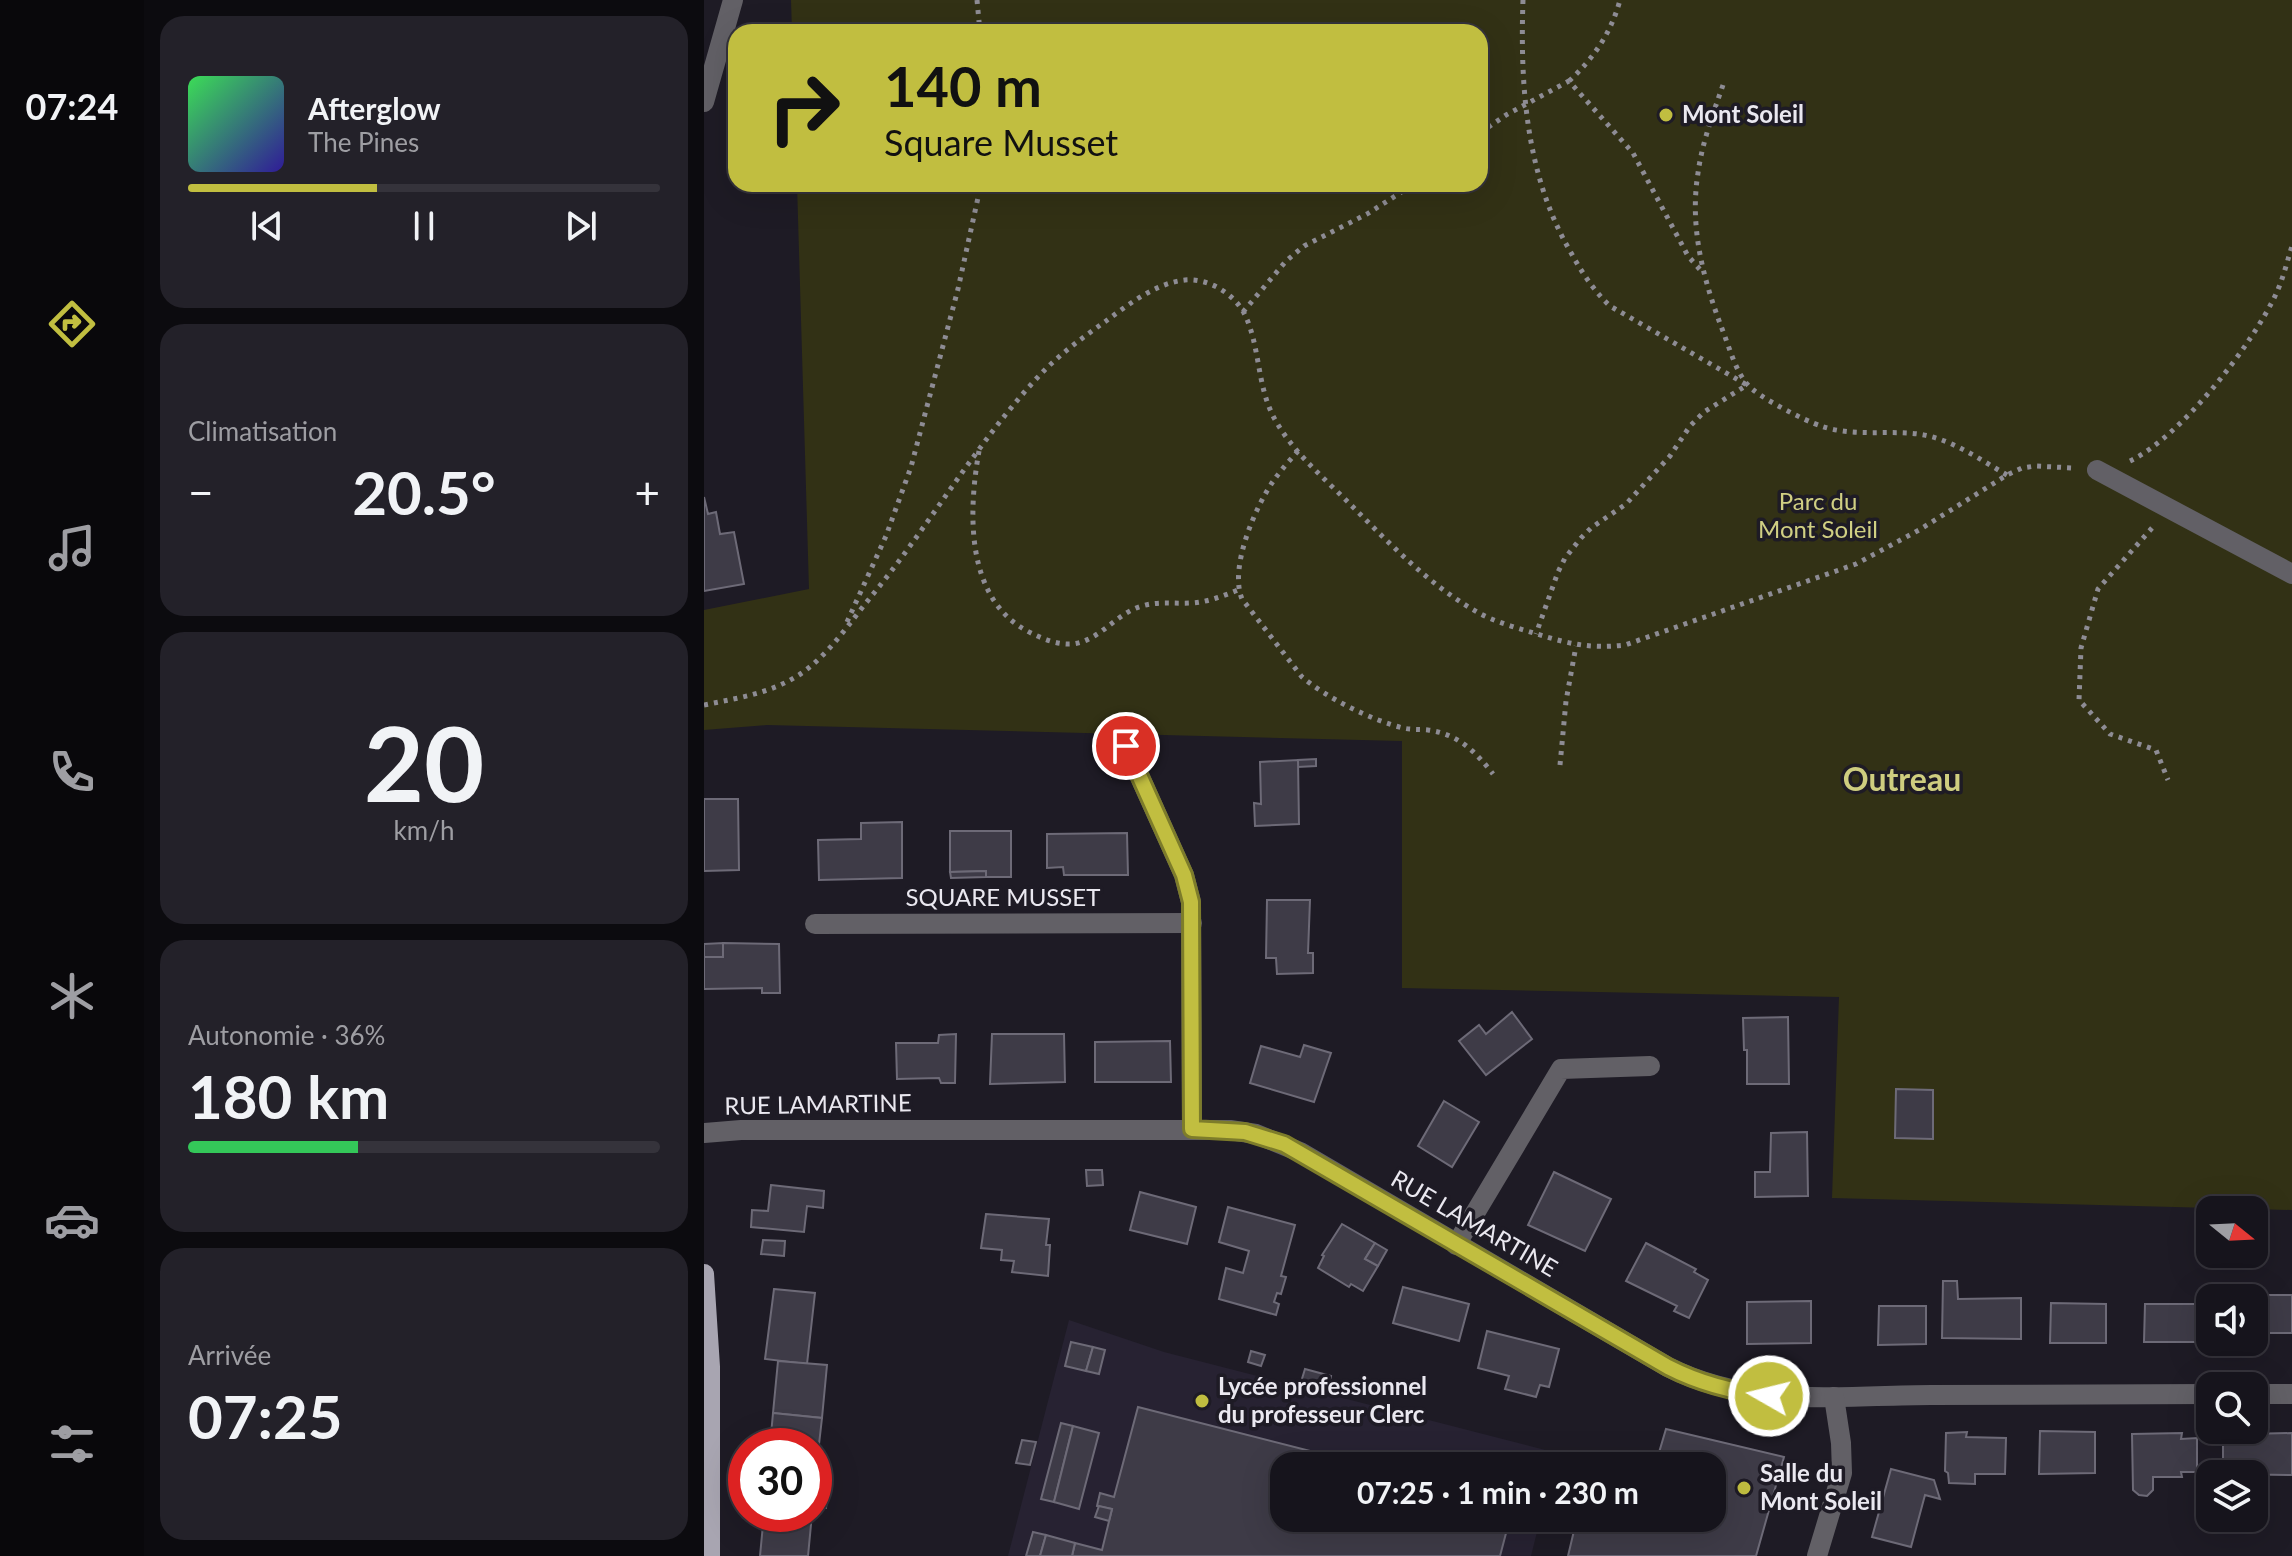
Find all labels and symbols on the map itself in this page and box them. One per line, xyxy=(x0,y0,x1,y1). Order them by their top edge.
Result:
place label: Mont Soleil xyxy=(1682,99,1804,128)
marker: Mont Soleil xyxy=(1657,106,1675,124)
park label: Parc du Mont Soleil xyxy=(1758,486,1878,543)
pin xyxy=(1092,712,1160,780)
district label: Outreau xyxy=(1843,759,1961,798)
street label: SQUARE MUSSET xyxy=(906,882,1100,911)
street label: RUE LAMARTINE xyxy=(724,1087,912,1120)
street label: RUE LAMARTINE xyxy=(1386,1163,1563,1282)
north arrow xyxy=(2196,1196,2268,1268)
position arrow xyxy=(1727,1354,1811,1438)
place label: Lycée professionnel du professeur Clerc xyxy=(1218,1371,1427,1428)
marker: Lycée professionnel du professeur Clerc xyxy=(1193,1392,1211,1410)
speed limit sign: 30 xyxy=(728,1428,832,1532)
place label: Salle du Mont Soleil xyxy=(1760,1458,1882,1515)
marker: Salle du Mont Soleil xyxy=(1735,1479,1753,1497)

